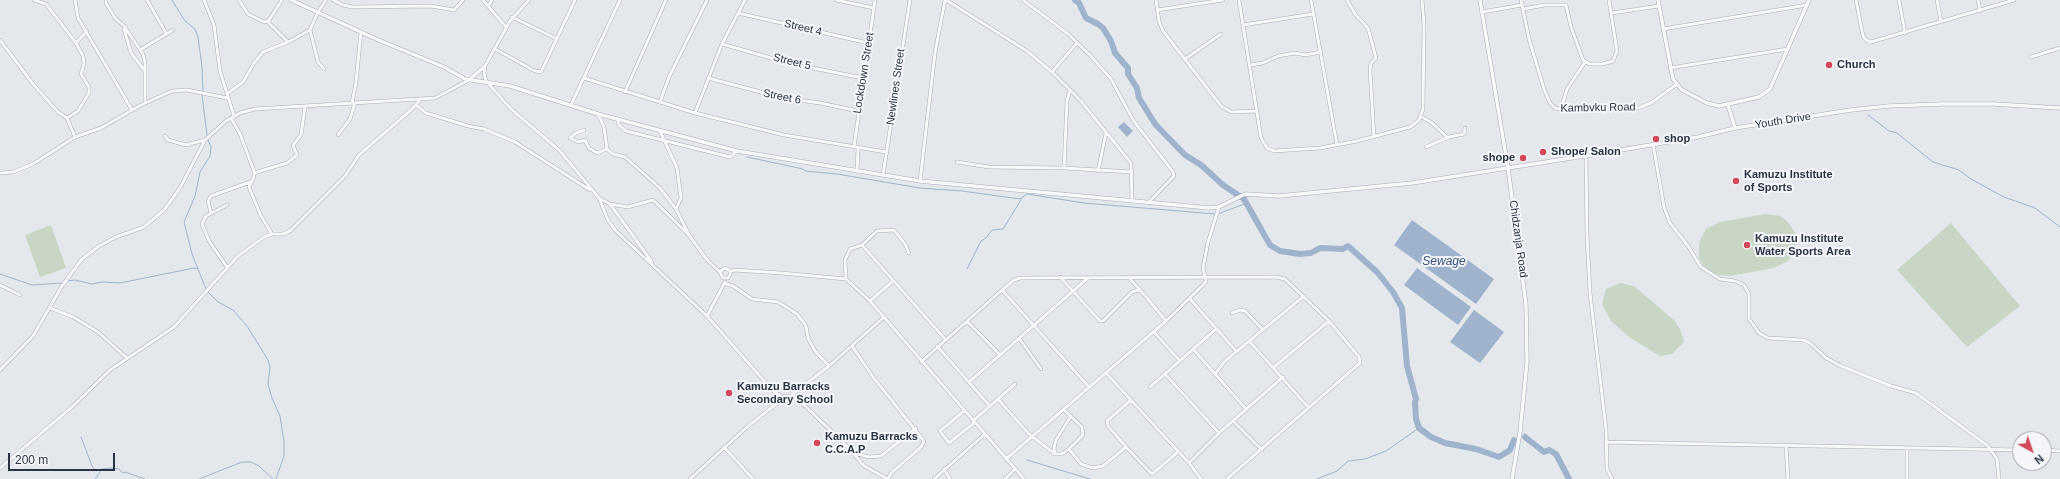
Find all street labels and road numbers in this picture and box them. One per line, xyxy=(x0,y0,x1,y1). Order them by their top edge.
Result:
street label: Street 4 xyxy=(783,17,823,39)
street label: Lockdown Street xyxy=(851,32,877,114)
street label: Newlines Street xyxy=(884,48,908,126)
street label: Street 5 xyxy=(772,51,812,73)
street label: Street 6 xyxy=(762,87,802,107)
street label: Kambvku Road xyxy=(1560,101,1636,115)
street label: Youth Drive xyxy=(1754,110,1812,132)
street label: Chidzanja Road xyxy=(1506,199,1530,279)

